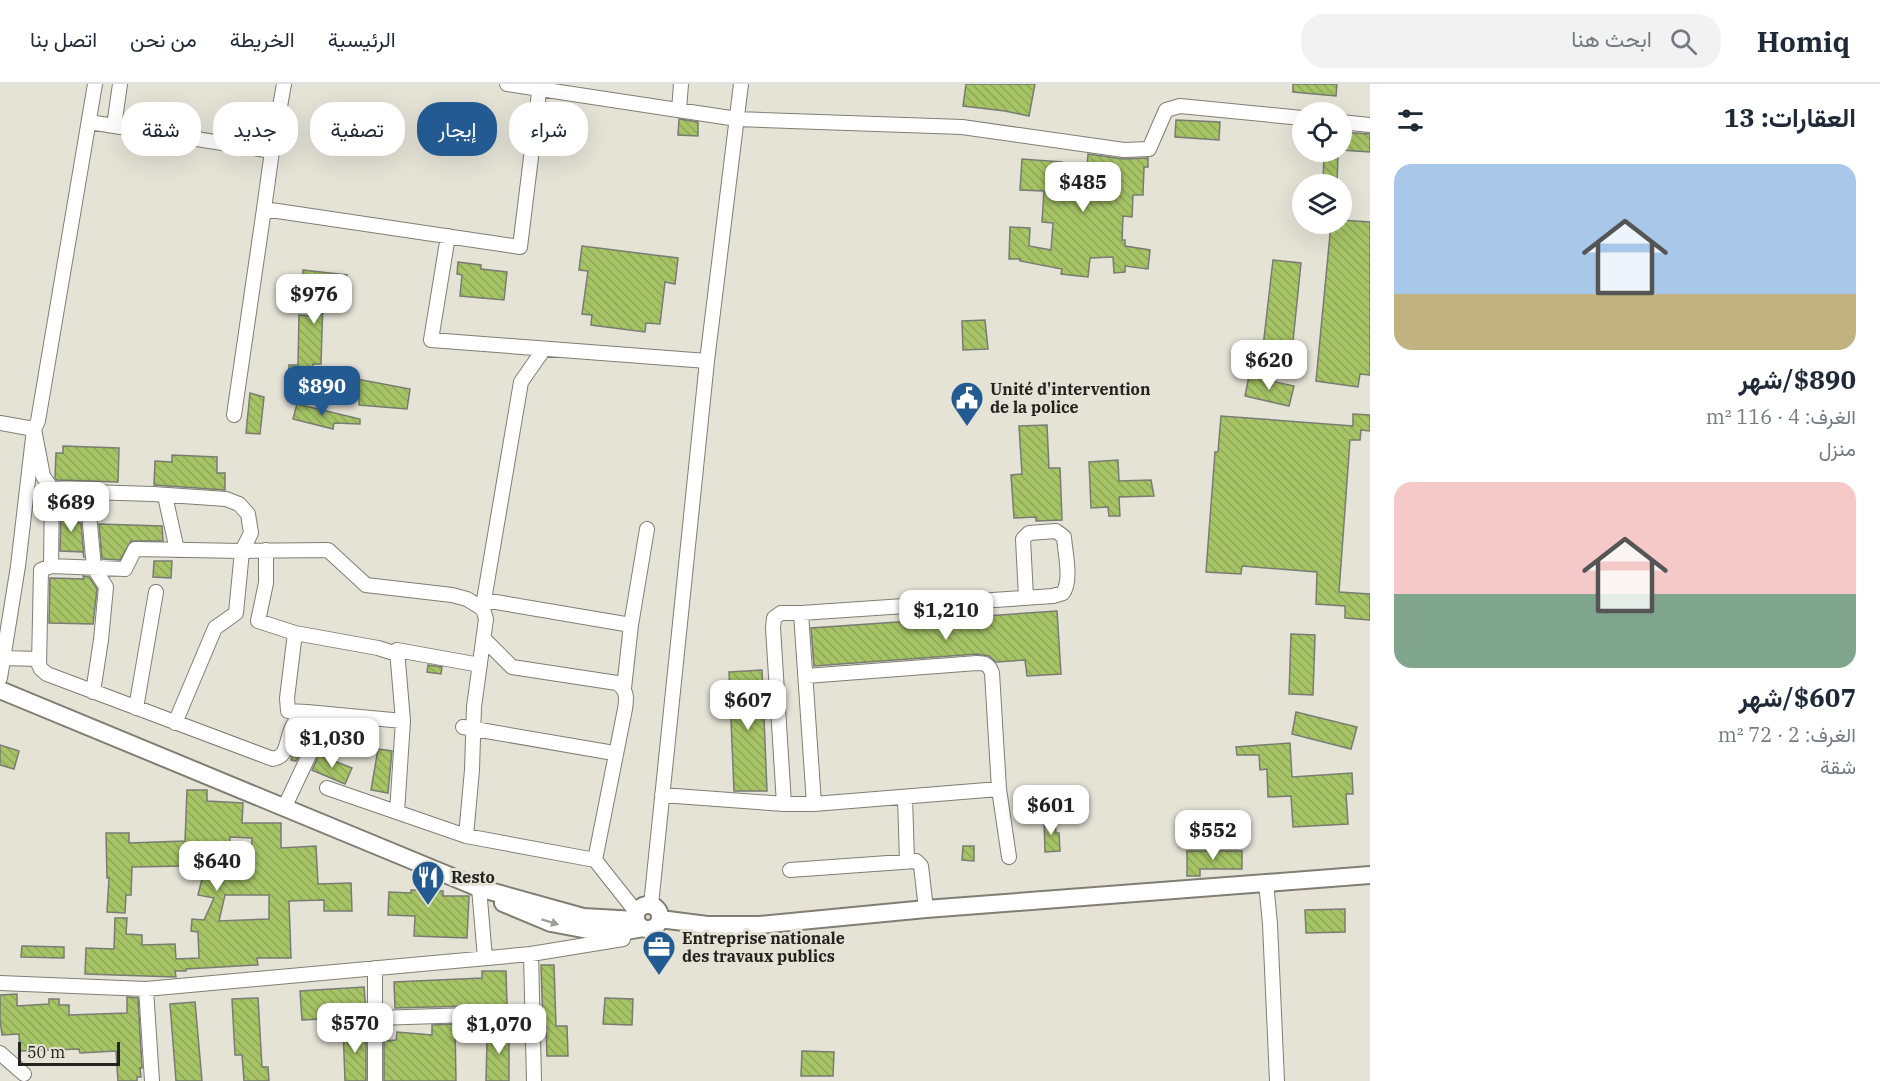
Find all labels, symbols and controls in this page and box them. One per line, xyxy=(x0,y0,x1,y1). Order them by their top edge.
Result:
search box xyxy=(1301,14,1721,68)
text: Homiq xyxy=(1757,23,1850,60)
text: ابحث هنا xyxy=(1571,24,1652,53)
text: اتصل بنا xyxy=(30,25,97,53)
text: من نحن xyxy=(130,25,197,53)
text: الخريطة xyxy=(230,25,295,53)
text: الرئيسية xyxy=(328,25,396,53)
icon: search xyxy=(1667,25,1700,58)
text: العقارات: 13 xyxy=(1724,100,1856,134)
chip: شقة xyxy=(121,102,201,156)
chip: جديد xyxy=(213,102,298,156)
chip: تصفية xyxy=(310,102,405,156)
chip: إيجار xyxy=(417,102,497,156)
chip: شراء xyxy=(509,102,588,156)
map controls xyxy=(1292,102,1352,234)
button: locate xyxy=(1292,102,1352,162)
icon: filters xyxy=(1394,104,1427,137)
pin: $485 xyxy=(1047,162,1119,213)
text: $485 xyxy=(1059,168,1107,195)
button: layers xyxy=(1292,174,1352,234)
icon: home xyxy=(1571,203,1679,311)
pin: $976 xyxy=(278,274,350,325)
text: $976 xyxy=(290,280,338,307)
pin: $620 xyxy=(1233,340,1305,391)
text: $620 xyxy=(1245,346,1293,373)
text: $890/شهر xyxy=(1739,362,1856,396)
pin: $890 xyxy=(286,366,358,417)
text: $890 xyxy=(298,372,346,399)
place label: Unité d'intervention de la police xyxy=(990,379,1151,417)
public building icon: Unité d'intervention de la police xyxy=(949,380,985,427)
text: الغرف: 4 · 116 m² xyxy=(1706,403,1856,430)
text: منزل xyxy=(1819,435,1856,462)
pin: $689 xyxy=(35,482,107,533)
text: $689 xyxy=(47,488,95,515)
icon: home xyxy=(1571,521,1679,629)
pin: $1,210 xyxy=(897,590,995,641)
text: $1,210 xyxy=(913,596,979,623)
pin: $607 xyxy=(712,680,784,731)
text: $607/شهر xyxy=(1739,680,1856,714)
text: $607 xyxy=(724,686,772,713)
pin: $1,030 xyxy=(283,718,381,769)
text: الغرف: 2 · 72 m² xyxy=(1718,721,1856,748)
text: $1,030 xyxy=(299,724,365,751)
text: شقة xyxy=(1820,753,1856,780)
pin: $601 xyxy=(1015,785,1087,836)
text: $601 xyxy=(1027,791,1075,818)
pin: $552 xyxy=(1177,810,1249,861)
text: $552 xyxy=(1189,816,1237,843)
pin: $640 xyxy=(181,841,253,892)
text: $640 xyxy=(193,847,241,874)
restaurant icon: Resto xyxy=(410,859,446,906)
place label: Resto xyxy=(451,867,495,887)
one-way arrow xyxy=(541,918,559,927)
place label: Entreprise nationale des travaux publics xyxy=(682,928,845,966)
office icon: Entreprise nationale des travaux publics xyxy=(641,929,677,976)
pin: $570 xyxy=(319,1003,391,1054)
pin: $1,070 xyxy=(450,1004,548,1055)
text: $570 xyxy=(331,1009,379,1036)
text: $1,070 xyxy=(466,1010,532,1037)
scale bar xyxy=(18,1039,120,1066)
text: 50 m xyxy=(27,1042,65,1062)

